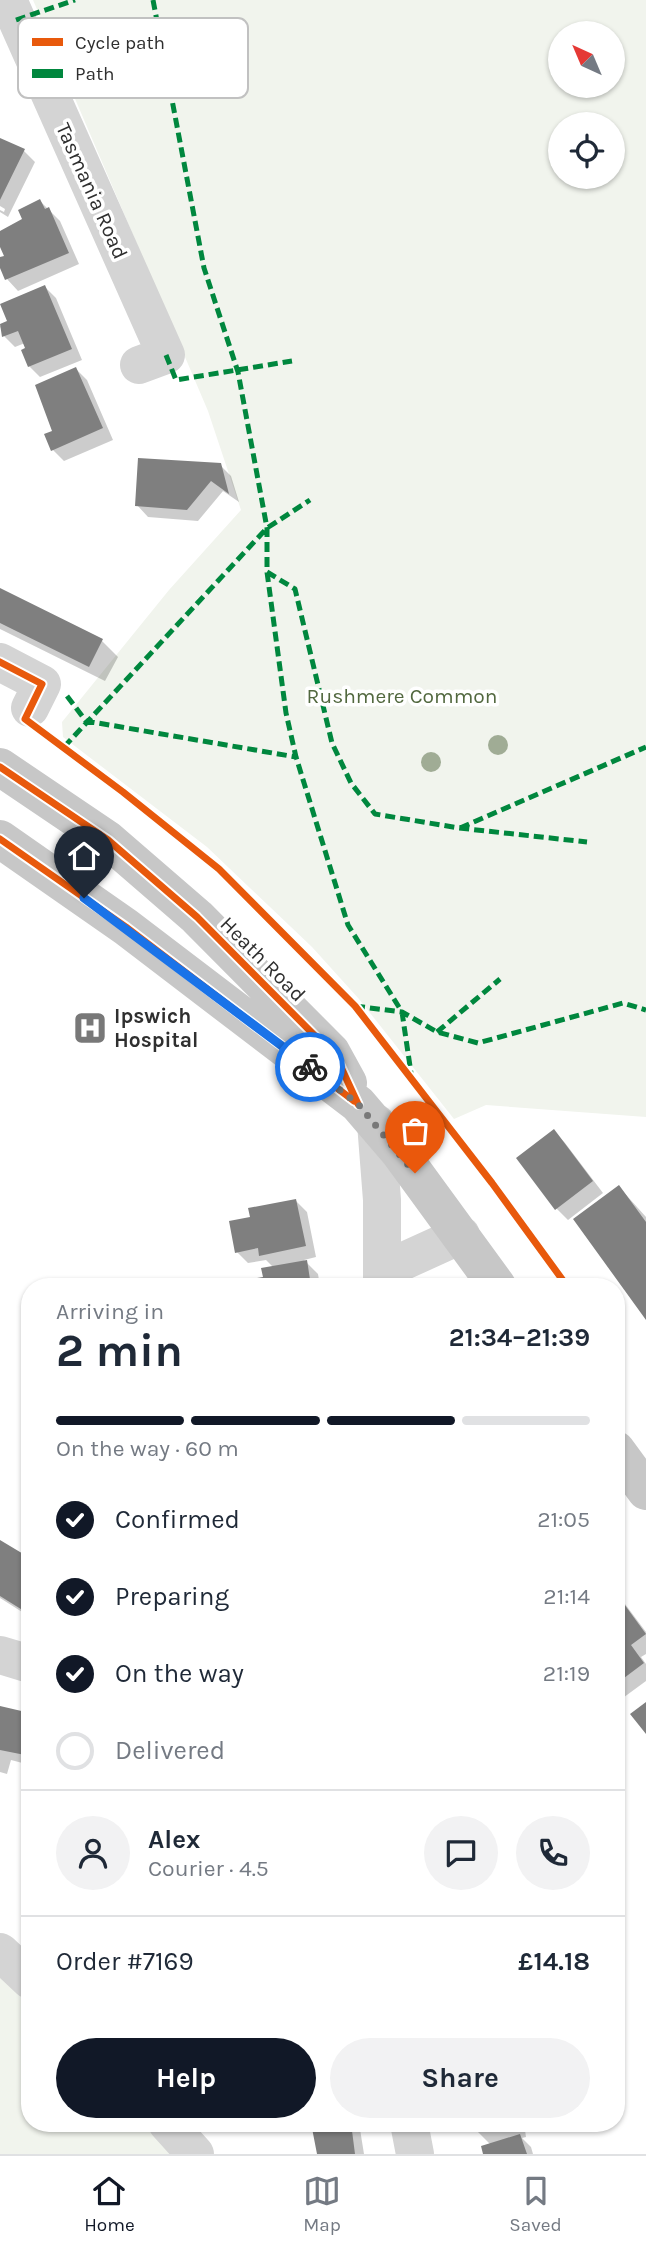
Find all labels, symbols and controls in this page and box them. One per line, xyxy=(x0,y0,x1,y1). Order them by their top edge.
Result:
legend xyxy=(18,18,248,98)
north arrow xyxy=(548,21,625,98)
map controls xyxy=(548,21,625,189)
text: Cycle path xyxy=(75,32,165,54)
text: Path xyxy=(75,63,115,85)
button: locate xyxy=(548,112,625,189)
street label: Tasmania Road xyxy=(51,119,133,263)
park label: Rushmere Common xyxy=(307,684,497,708)
pin xyxy=(54,826,114,898)
icon: home xyxy=(65,837,103,875)
street label: Heath Road xyxy=(216,912,310,1006)
place label: Ipswich Hospital xyxy=(114,1004,198,1052)
hospital icon: Ipswich Hospital xyxy=(71,1009,109,1047)
courier xyxy=(275,1032,345,1102)
icon: bike xyxy=(291,1048,329,1086)
pin xyxy=(385,1101,445,1173)
icon: bag xyxy=(396,1112,434,1150)
text: Arriving in xyxy=(56,1298,164,1325)
text: 21:34–21:39 xyxy=(449,1322,590,1353)
text: 2 min xyxy=(56,1324,183,1378)
text: On the way · 60 m xyxy=(56,1435,239,1462)
icon: check xyxy=(56,1501,94,1539)
text: Confirmed xyxy=(115,1504,240,1535)
text: 21:05 xyxy=(537,1506,590,1533)
icon: check xyxy=(56,1578,94,1616)
text: Preparing xyxy=(115,1581,229,1612)
text: 21:14 xyxy=(543,1583,590,1610)
icon: check xyxy=(56,1655,94,1693)
text: On the way xyxy=(115,1658,244,1689)
text: 21:19 xyxy=(543,1660,590,1687)
text: Delivered xyxy=(115,1735,225,1766)
button: person xyxy=(56,1816,130,1890)
button: chat xyxy=(424,1816,498,1890)
button: phone xyxy=(516,1816,590,1890)
text: Alex xyxy=(148,1824,200,1855)
text: Courier · 4.5 xyxy=(148,1855,269,1882)
text: Order #7169 xyxy=(56,1946,194,1977)
text: £14.18 xyxy=(518,1946,590,1977)
button: Help xyxy=(56,2038,316,2118)
button: Share xyxy=(330,2038,590,2118)
tab: Home xyxy=(84,2172,135,2236)
tab: Map xyxy=(303,2172,341,2236)
tab: Saved xyxy=(509,2172,562,2236)

